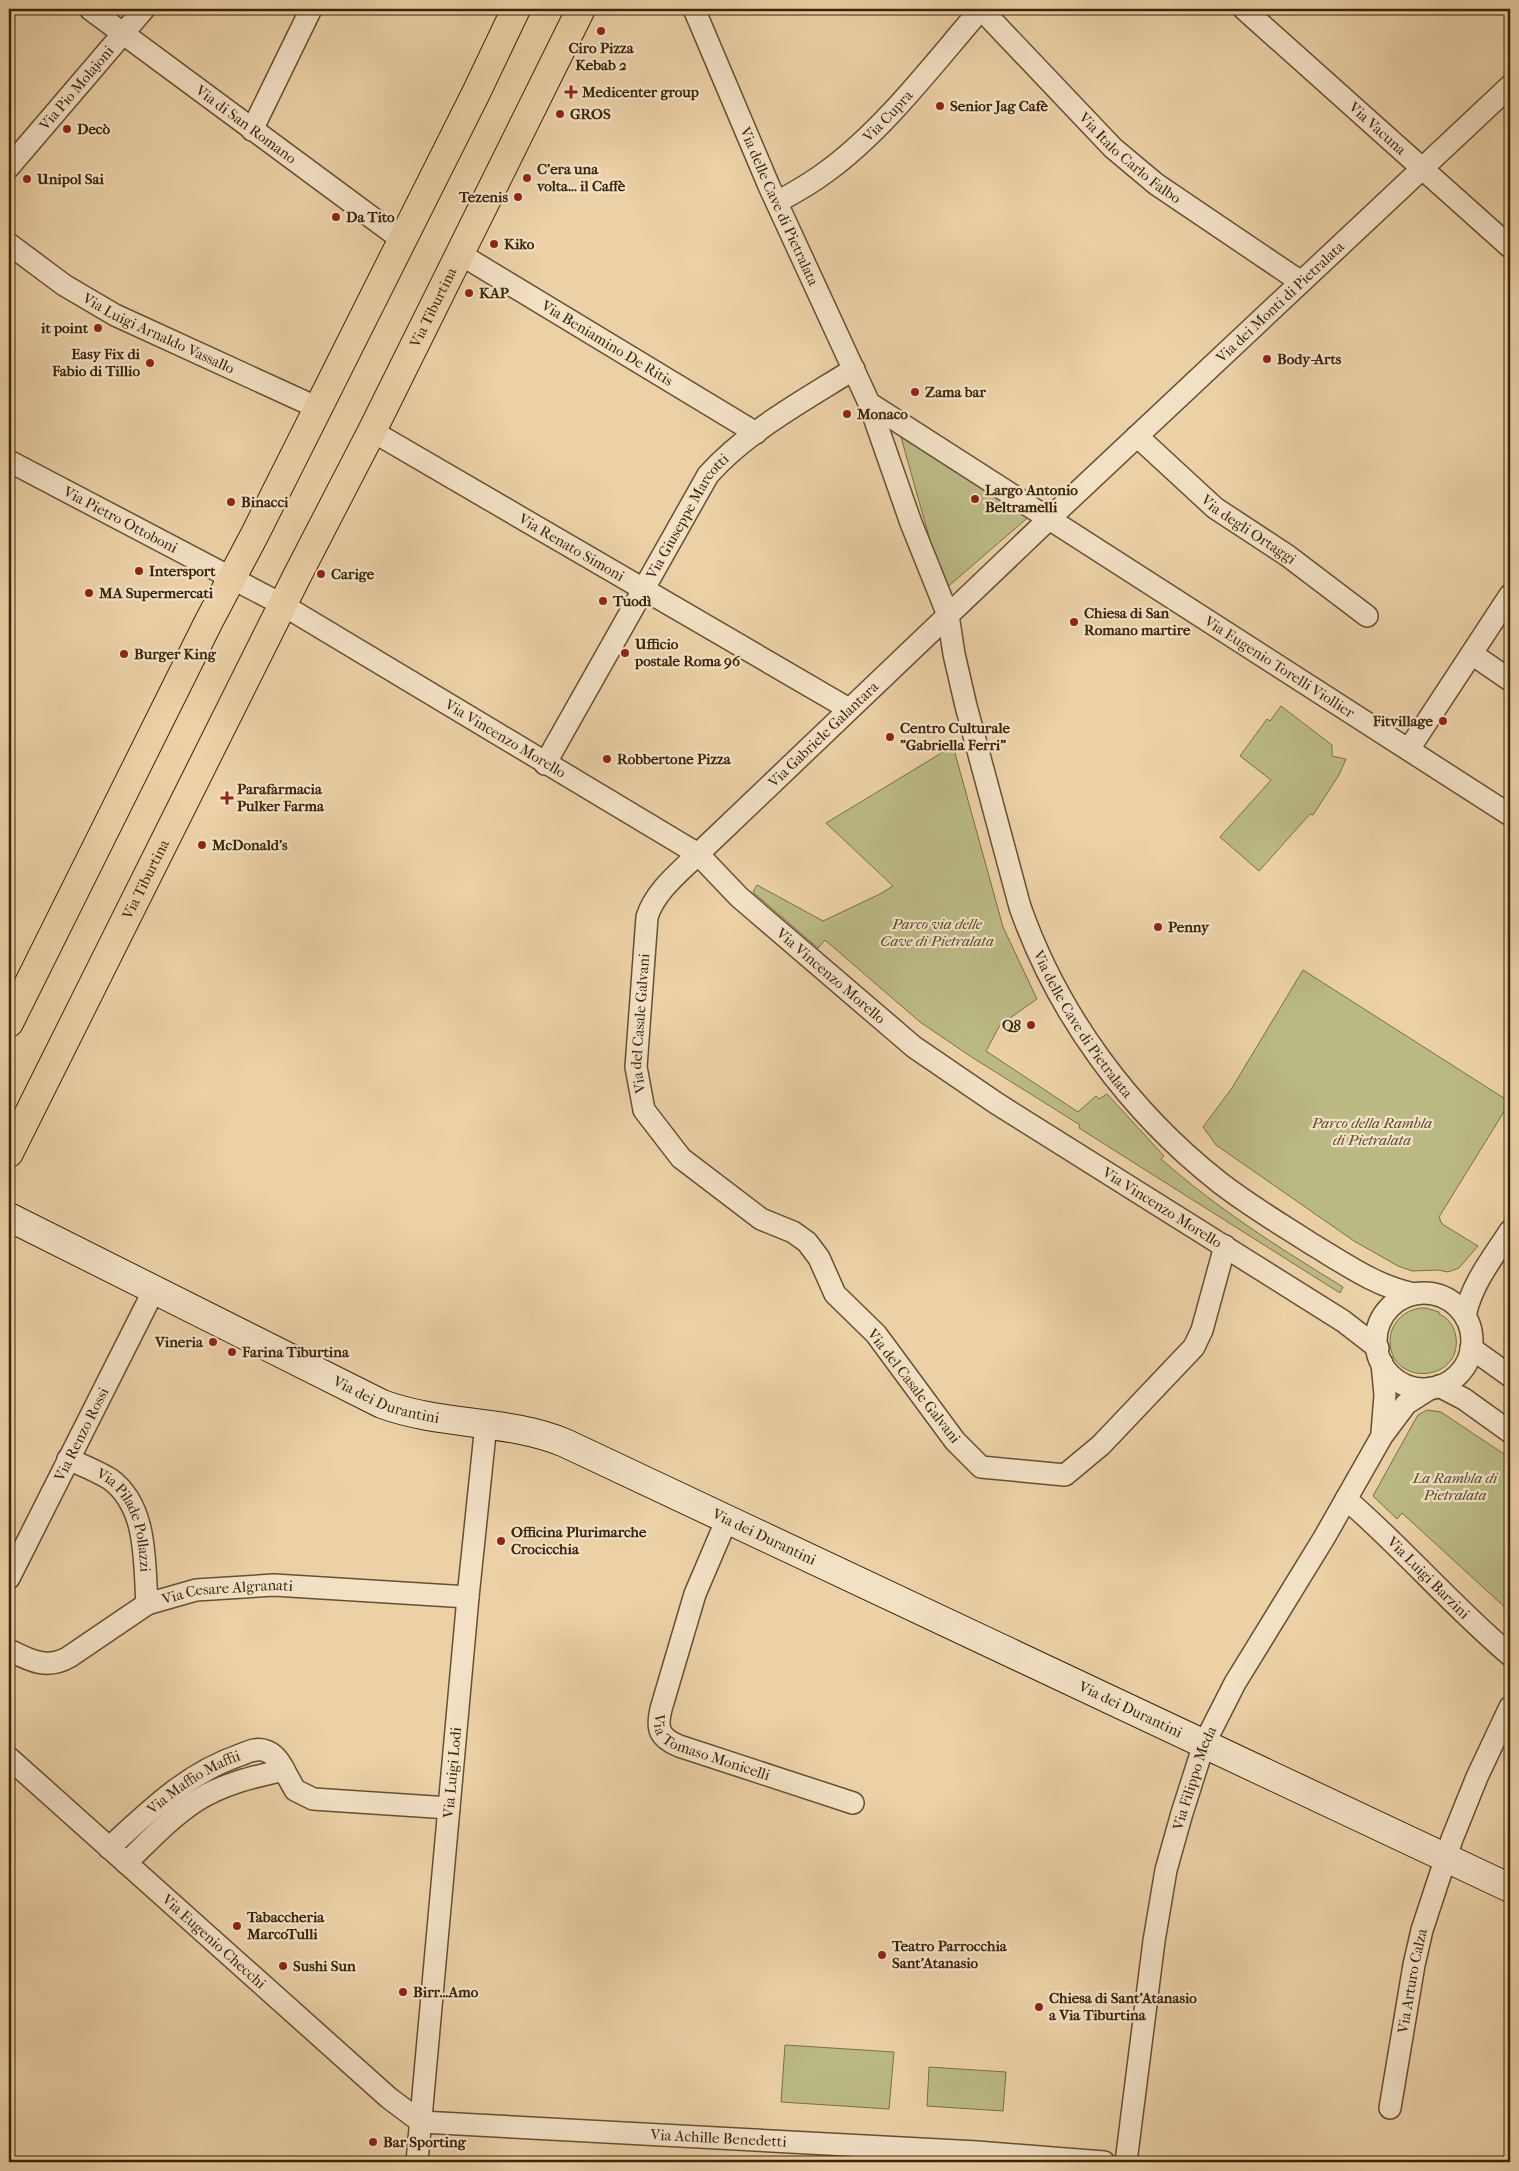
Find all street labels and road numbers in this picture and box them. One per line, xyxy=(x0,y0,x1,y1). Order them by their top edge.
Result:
street label: Via Pio Molajoni xyxy=(35,42,118,135)
street label: Via di San Romano xyxy=(191,81,300,168)
street label: Via Cupra xyxy=(858,86,917,146)
street label: Via Vacuna xyxy=(1344,97,1411,159)
street label: Via Italo Carlo Falbo xyxy=(1074,108,1185,207)
street label: Via delle Cave di Pietralata xyxy=(736,123,823,290)
street label: Via dei Monti di Pietralata xyxy=(1212,237,1349,367)
street label: Via Tiburtina xyxy=(405,264,461,351)
street label: Via Luigi Arnaldo Vassallo xyxy=(79,288,238,378)
street label: Via Beniamino De Ritis xyxy=(537,296,677,390)
street label: Via Giuseppe Marcotti xyxy=(642,449,733,583)
street label: Via Pietro Ottoboni xyxy=(60,482,181,557)
street label: Via degli Ortaggi xyxy=(1197,490,1300,568)
street label: Via Renato Simoni xyxy=(515,509,628,585)
street label: Via Eugenio Torelli Viollier xyxy=(1200,611,1359,722)
street label: Via Gabriele Galantara xyxy=(764,677,883,792)
street label: Via Vincenzo Morello xyxy=(441,695,570,782)
street label: Via Tiburtina xyxy=(118,835,174,923)
street label: Via Vincenzo Morello xyxy=(772,923,889,1028)
street label: Via delle Cave di Pietralata xyxy=(1029,946,1137,1103)
street label: Via del Casale Galvani xyxy=(627,952,653,1096)
street label: Via Vincenzo Morello xyxy=(1098,1163,1226,1252)
street label: Via del Casale Galvani xyxy=(863,1324,965,1447)
street label: Via dei Durantini xyxy=(329,1372,441,1427)
street label: Via Renzo Rossi xyxy=(50,1384,113,1485)
street label: Via Pilade Pollazzi xyxy=(93,1464,154,1573)
street label: Via dei Durantini xyxy=(709,1504,819,1569)
street label: Via Luigi Barzini xyxy=(1383,1532,1474,1623)
street label: Via Cesare Algranati xyxy=(159,1576,294,1609)
street label: Via dei Durantini xyxy=(1075,1677,1186,1742)
street label: Via Tomaso Monicelli xyxy=(650,1712,773,1784)
street label: Via Filippo Meda xyxy=(1168,1722,1221,1833)
street label: Via Luigi Lodi xyxy=(439,1726,465,1820)
street label: Via Maffio Maffii xyxy=(143,1746,243,1819)
street label: Via Eugenio Checchi xyxy=(158,1890,270,1993)
street label: Via Arturo Calza xyxy=(1394,1926,1431,2036)
street label: Via Achille Benedetti xyxy=(649,2125,788,2151)

